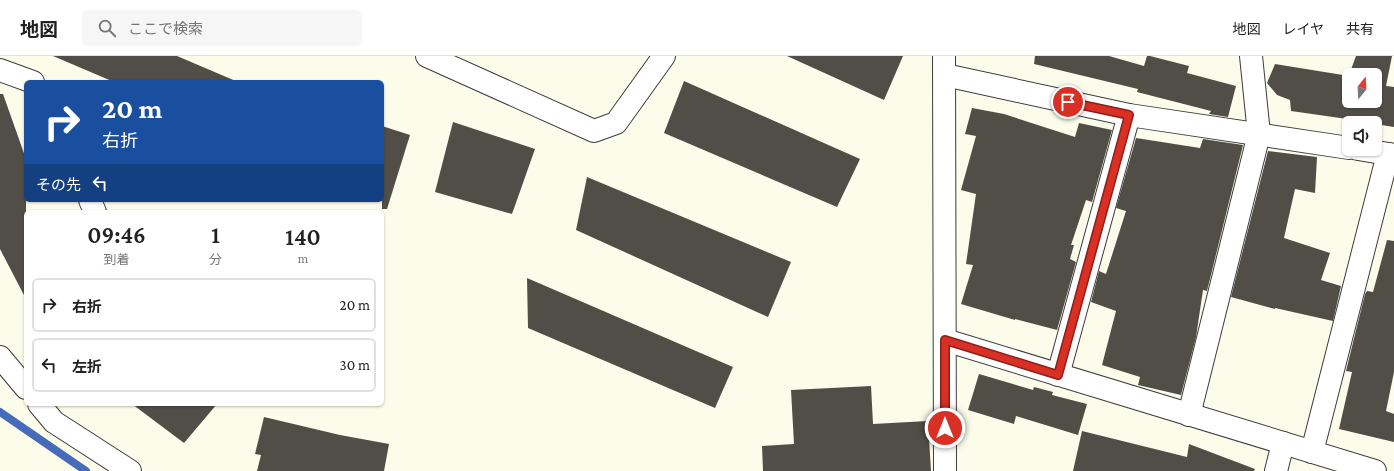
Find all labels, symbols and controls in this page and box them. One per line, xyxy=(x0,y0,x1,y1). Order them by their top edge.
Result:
search box xyxy=(82,10,362,46)
icon: search xyxy=(96,17,118,39)
text: 地図 xyxy=(20,19,58,40)
text: ここで検索 xyxy=(128,21,203,37)
text: 地図 xyxy=(1232,21,1260,37)
text: レイヤ xyxy=(1282,21,1324,37)
text: 共有 xyxy=(1346,21,1374,37)
north arrow xyxy=(1342,68,1382,108)
map controls xyxy=(1342,68,1382,156)
pin xyxy=(1051,85,1085,119)
icon: arrive xyxy=(1057,91,1079,113)
text: 20 m xyxy=(102,93,162,124)
icon: right xyxy=(36,96,88,148)
button: sound xyxy=(1342,116,1382,156)
text: 右折 xyxy=(102,131,138,151)
icon: left xyxy=(89,172,111,194)
text: その先 xyxy=(36,177,81,193)
text: 09:46 xyxy=(87,221,146,248)
text: 1 xyxy=(211,221,220,248)
text: 140 xyxy=(285,223,321,250)
text: m xyxy=(298,251,308,266)
text: 到着 xyxy=(104,252,130,267)
text: 分 xyxy=(209,252,222,267)
icon: right xyxy=(38,294,60,316)
text: 20 m xyxy=(340,297,370,313)
text: 右折 xyxy=(72,299,102,315)
icon: left xyxy=(38,354,60,376)
text: 30 m xyxy=(340,357,370,373)
text: 左折 xyxy=(72,359,102,375)
position arrow xyxy=(924,407,966,449)

